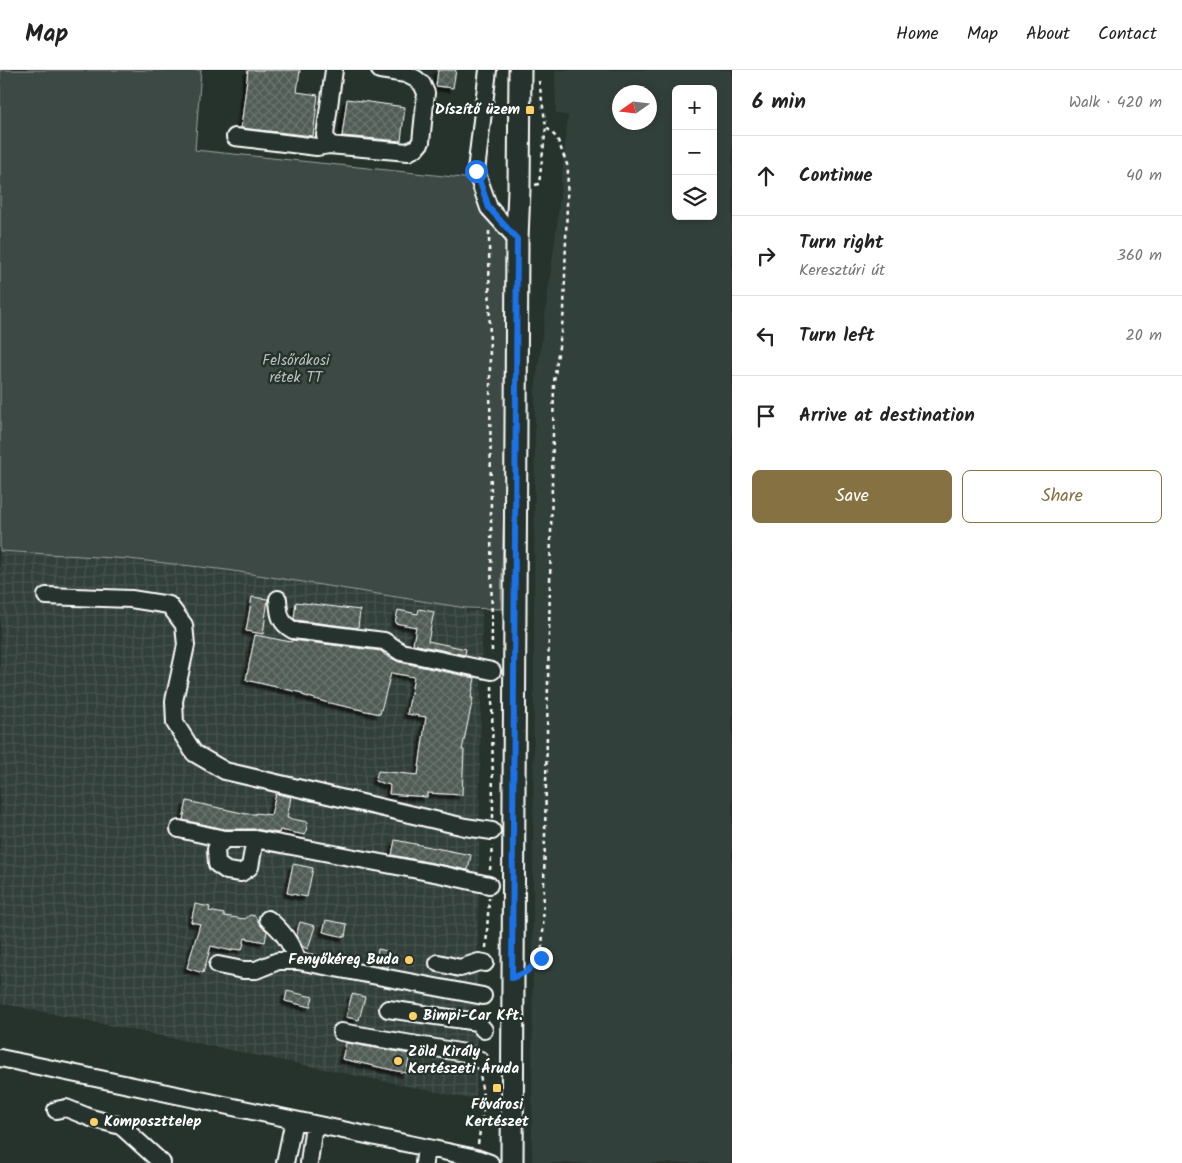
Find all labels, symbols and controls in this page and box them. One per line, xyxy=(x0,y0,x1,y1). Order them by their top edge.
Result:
text: Map xyxy=(25,15,68,54)
text: Home xyxy=(896,20,939,49)
text: Map xyxy=(967,20,998,49)
text: About xyxy=(1026,20,1070,49)
text: Contact xyxy=(1098,20,1157,49)
north arrow xyxy=(612,85,657,130)
map controls xyxy=(672,85,717,220)
button: + xyxy=(672,85,717,130)
text: 6 min xyxy=(752,86,806,119)
text: Walk · 420 m xyxy=(1069,90,1162,115)
place label: Díszítő üzem xyxy=(435,98,520,122)
marker: Díszítő üzem xyxy=(524,104,536,116)
button: − xyxy=(672,130,717,175)
route start xyxy=(465,160,488,183)
text: Continue xyxy=(799,161,872,191)
icon: ahead xyxy=(752,162,780,190)
text: 40 m xyxy=(1126,163,1162,188)
button: layers xyxy=(672,175,717,220)
text: Turn right xyxy=(799,228,884,258)
icon: right xyxy=(752,242,780,270)
text: 360 m xyxy=(1117,243,1162,268)
text: Keresztúri út xyxy=(799,258,885,283)
text: Turn left xyxy=(799,321,874,351)
icon: left xyxy=(752,322,780,350)
text: 20 m xyxy=(1126,323,1162,348)
park label: Felsőrákosi rétek TT xyxy=(262,349,331,390)
text: Arrive at destination xyxy=(799,401,975,431)
icon: arrive xyxy=(752,402,780,430)
button: Save xyxy=(752,470,952,523)
button: Share xyxy=(962,470,1162,523)
route end xyxy=(530,947,553,970)
place label: Fenyőkéreg Buda xyxy=(288,948,399,972)
marker: Fenyőkéreg Buda xyxy=(403,954,415,966)
place label: Bimpi-Car Kft. xyxy=(423,1004,522,1028)
marker: Bimpi-Car Kft. xyxy=(407,1010,419,1022)
place label: Zöld Király Kertészeti Áruda xyxy=(408,1040,520,1081)
marker: Zöld Király Kertészeti Áruda xyxy=(392,1055,404,1067)
marker: Fővárosi Kertészet xyxy=(491,1082,503,1094)
place label: Fővárosi Kertészet xyxy=(465,1093,529,1134)
place label: Komposzttelep xyxy=(104,1110,202,1134)
marker: Komposzttelep xyxy=(88,1116,100,1128)

